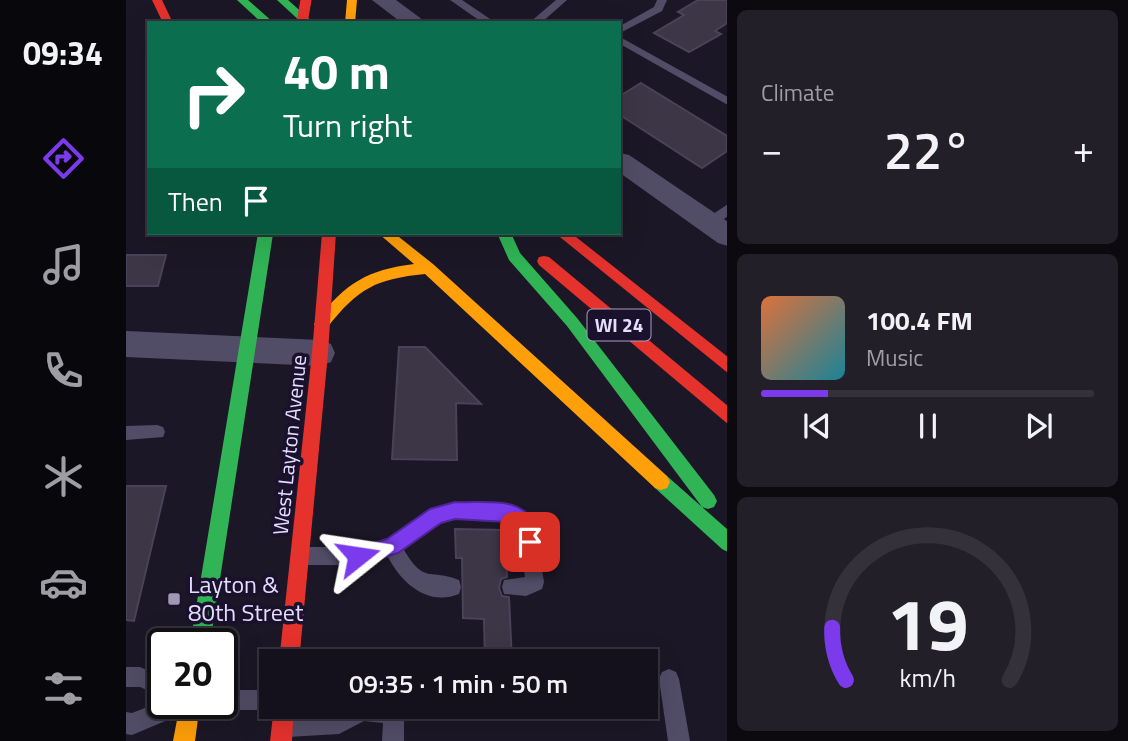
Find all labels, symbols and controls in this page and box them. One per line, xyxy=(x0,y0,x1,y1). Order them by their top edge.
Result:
text: 09:34 xyxy=(23,29,103,77)
text: 40 m xyxy=(283,33,390,108)
icon: right xyxy=(168,49,259,140)
text: Climate xyxy=(761,75,834,110)
text: Turn right xyxy=(283,101,412,149)
text: 22° xyxy=(884,110,971,189)
text: − xyxy=(761,120,782,178)
text: + xyxy=(1073,120,1094,178)
icon: directions xyxy=(39,134,88,183)
text: Then xyxy=(168,182,223,221)
icon: arrive xyxy=(237,182,275,220)
icon: music xyxy=(39,240,88,289)
text: 100.4 FM xyxy=(866,301,973,340)
road number: WI 24 xyxy=(588,310,650,340)
text: Music xyxy=(866,340,923,375)
icon: phone xyxy=(39,346,88,395)
street label: West Layton Avenue xyxy=(264,353,314,537)
icon: previous xyxy=(798,407,836,445)
icon: pause xyxy=(909,407,947,445)
icon: next xyxy=(1020,407,1058,445)
icon: climate xyxy=(39,452,88,501)
pin xyxy=(500,512,560,572)
position arrow xyxy=(321,519,395,593)
icon: arrive xyxy=(511,523,549,561)
icon: car xyxy=(39,558,88,607)
place label: Layton & 80th Street xyxy=(188,566,304,630)
text: 19 xyxy=(887,569,968,679)
marker: Layton & 80th Street xyxy=(166,591,182,607)
speed limit sign: 20 xyxy=(147,628,238,719)
text: km/h xyxy=(899,659,956,697)
icon: filters xyxy=(39,664,88,713)
text: 09:35 · 1 min · 50 m xyxy=(349,664,568,703)

